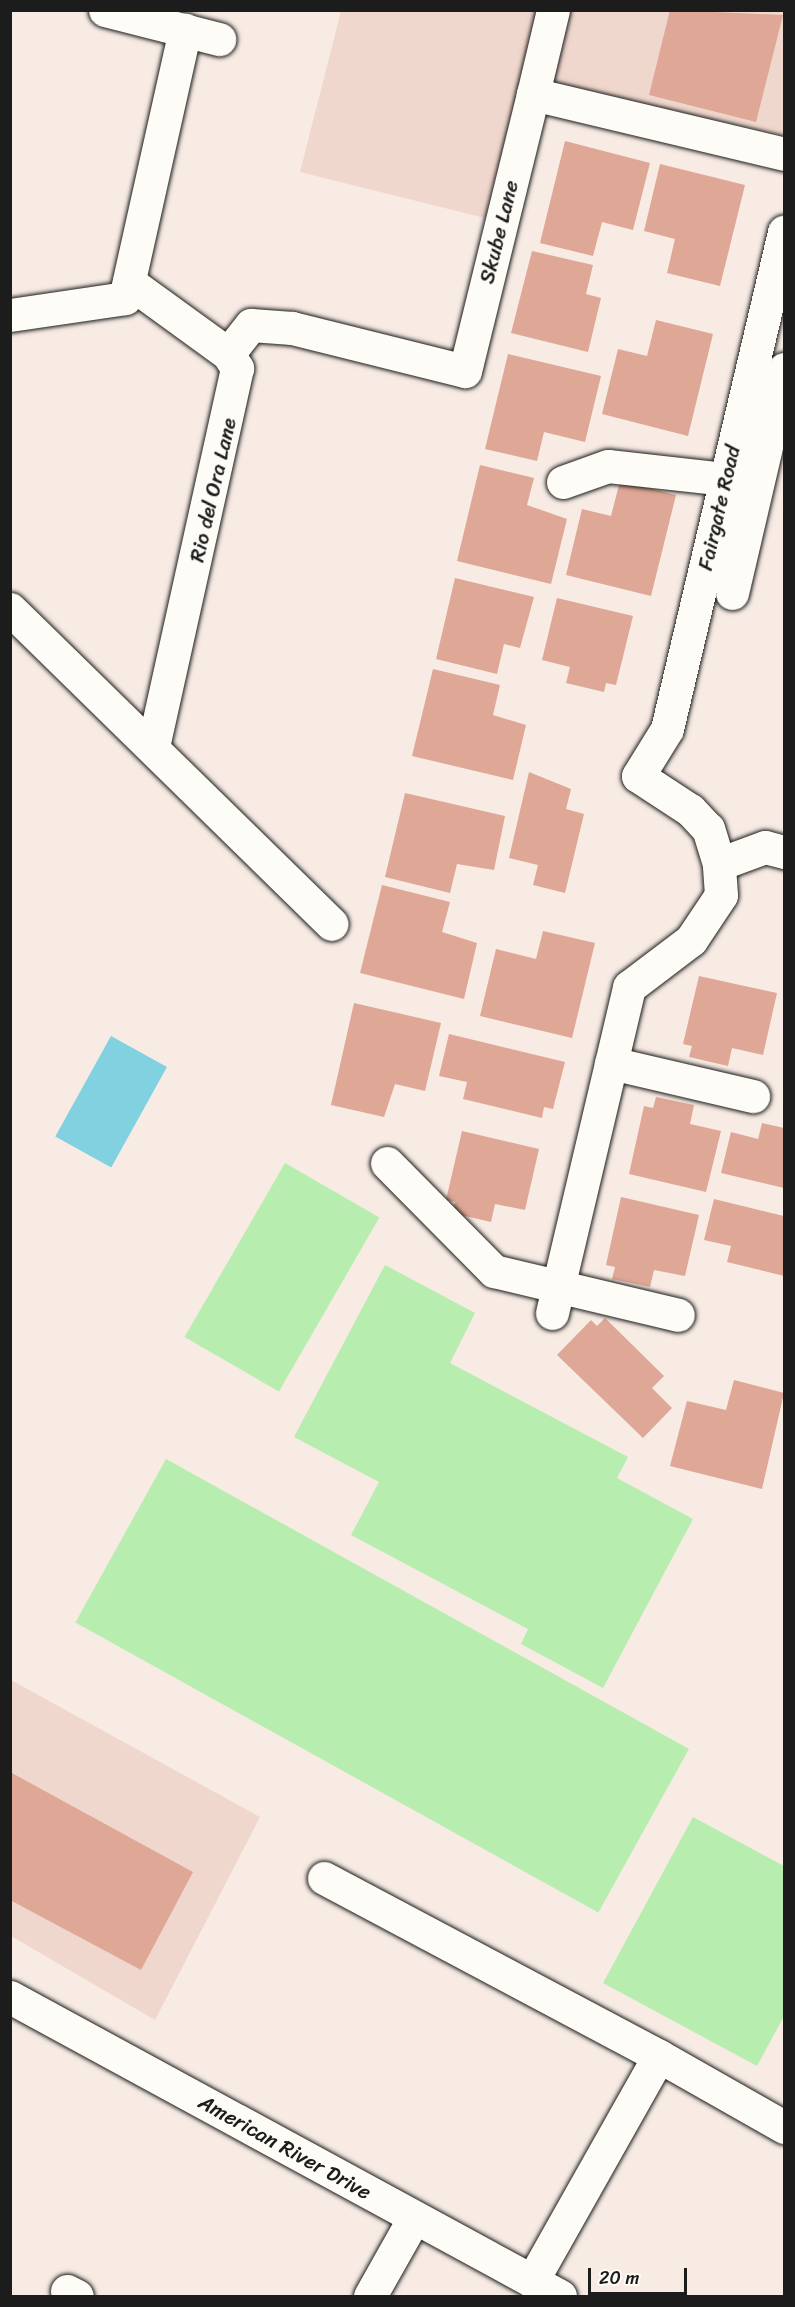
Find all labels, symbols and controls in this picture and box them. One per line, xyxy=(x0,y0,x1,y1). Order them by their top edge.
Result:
street label: Skube Lane xyxy=(474,178,524,286)
street label: Rio del Ora Lane xyxy=(184,415,242,565)
street label: Fairgate Road xyxy=(692,443,746,573)
street label: American River Drive xyxy=(194,2089,376,2205)
scale bar xyxy=(591,2256,690,2294)
text: 20 m xyxy=(599,2262,639,2294)

